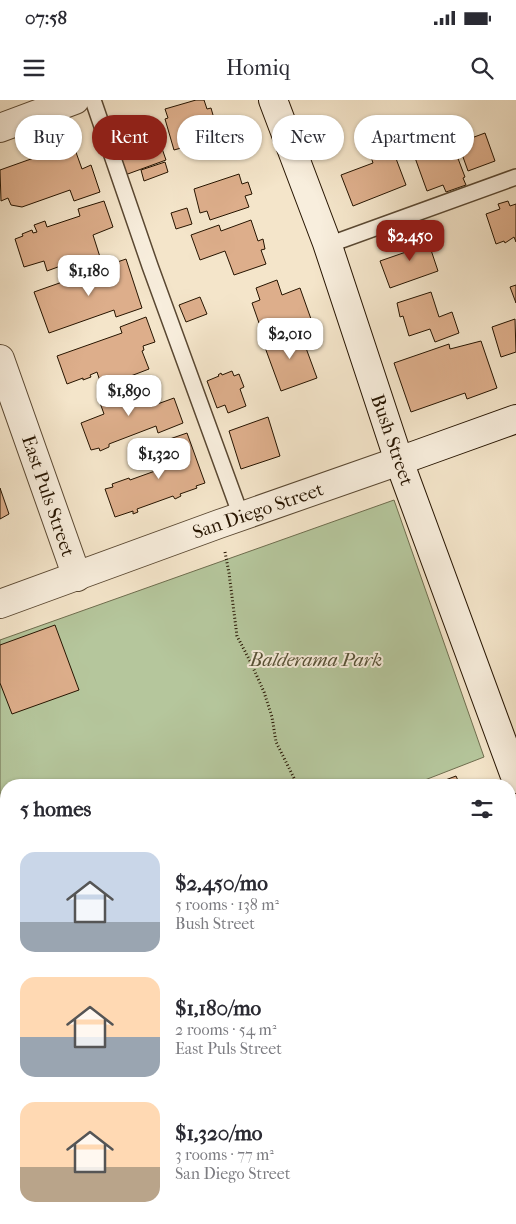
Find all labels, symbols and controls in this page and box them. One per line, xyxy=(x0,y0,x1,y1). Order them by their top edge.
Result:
text: 07:58 xyxy=(25,7,67,29)
icon: menu xyxy=(20,54,48,82)
icon: search xyxy=(468,54,496,82)
text: Homiq xyxy=(226,55,290,81)
chip: Buy xyxy=(15,115,82,160)
chip: Rent xyxy=(92,115,167,160)
chip: Filters xyxy=(177,115,262,160)
chip: New xyxy=(272,115,344,160)
chip: Apartment xyxy=(354,115,474,160)
pin: $2,450 xyxy=(369,220,451,262)
text: $2,450 xyxy=(387,226,433,245)
pin: $1,180 xyxy=(48,254,130,297)
text: $1,180 xyxy=(69,261,109,280)
pin: $2,010 xyxy=(249,318,331,360)
text: $2,010 xyxy=(268,324,312,343)
pin: $1,890 xyxy=(88,374,170,417)
text: $1,890 xyxy=(107,381,151,400)
street label: Bush Street xyxy=(366,392,418,489)
street label: East Puls Street xyxy=(17,432,79,560)
pin: $1,320 xyxy=(118,438,200,480)
text: $1,320 xyxy=(138,444,180,463)
street label: San Diego Street xyxy=(190,478,327,544)
park label: Balderama Park xyxy=(249,649,382,671)
icon: filters xyxy=(468,795,496,823)
text: 5 homes xyxy=(20,797,91,821)
text: $2,450/mo xyxy=(175,871,268,895)
icon: home xyxy=(60,872,120,932)
text: 5 rooms · 138 m² xyxy=(175,895,279,914)
text: Bush Street xyxy=(175,914,255,933)
text: $1,180/mo xyxy=(175,996,261,1020)
icon: home xyxy=(60,997,120,1057)
text: 2 rooms · 54 m² xyxy=(175,1020,276,1039)
text: East Puls Street xyxy=(175,1039,282,1058)
text: $1,320/mo xyxy=(175,1121,262,1145)
icon: home xyxy=(60,1122,120,1182)
text: 3 rooms · 77 m² xyxy=(175,1145,274,1164)
text: San Diego Street xyxy=(175,1164,290,1183)

